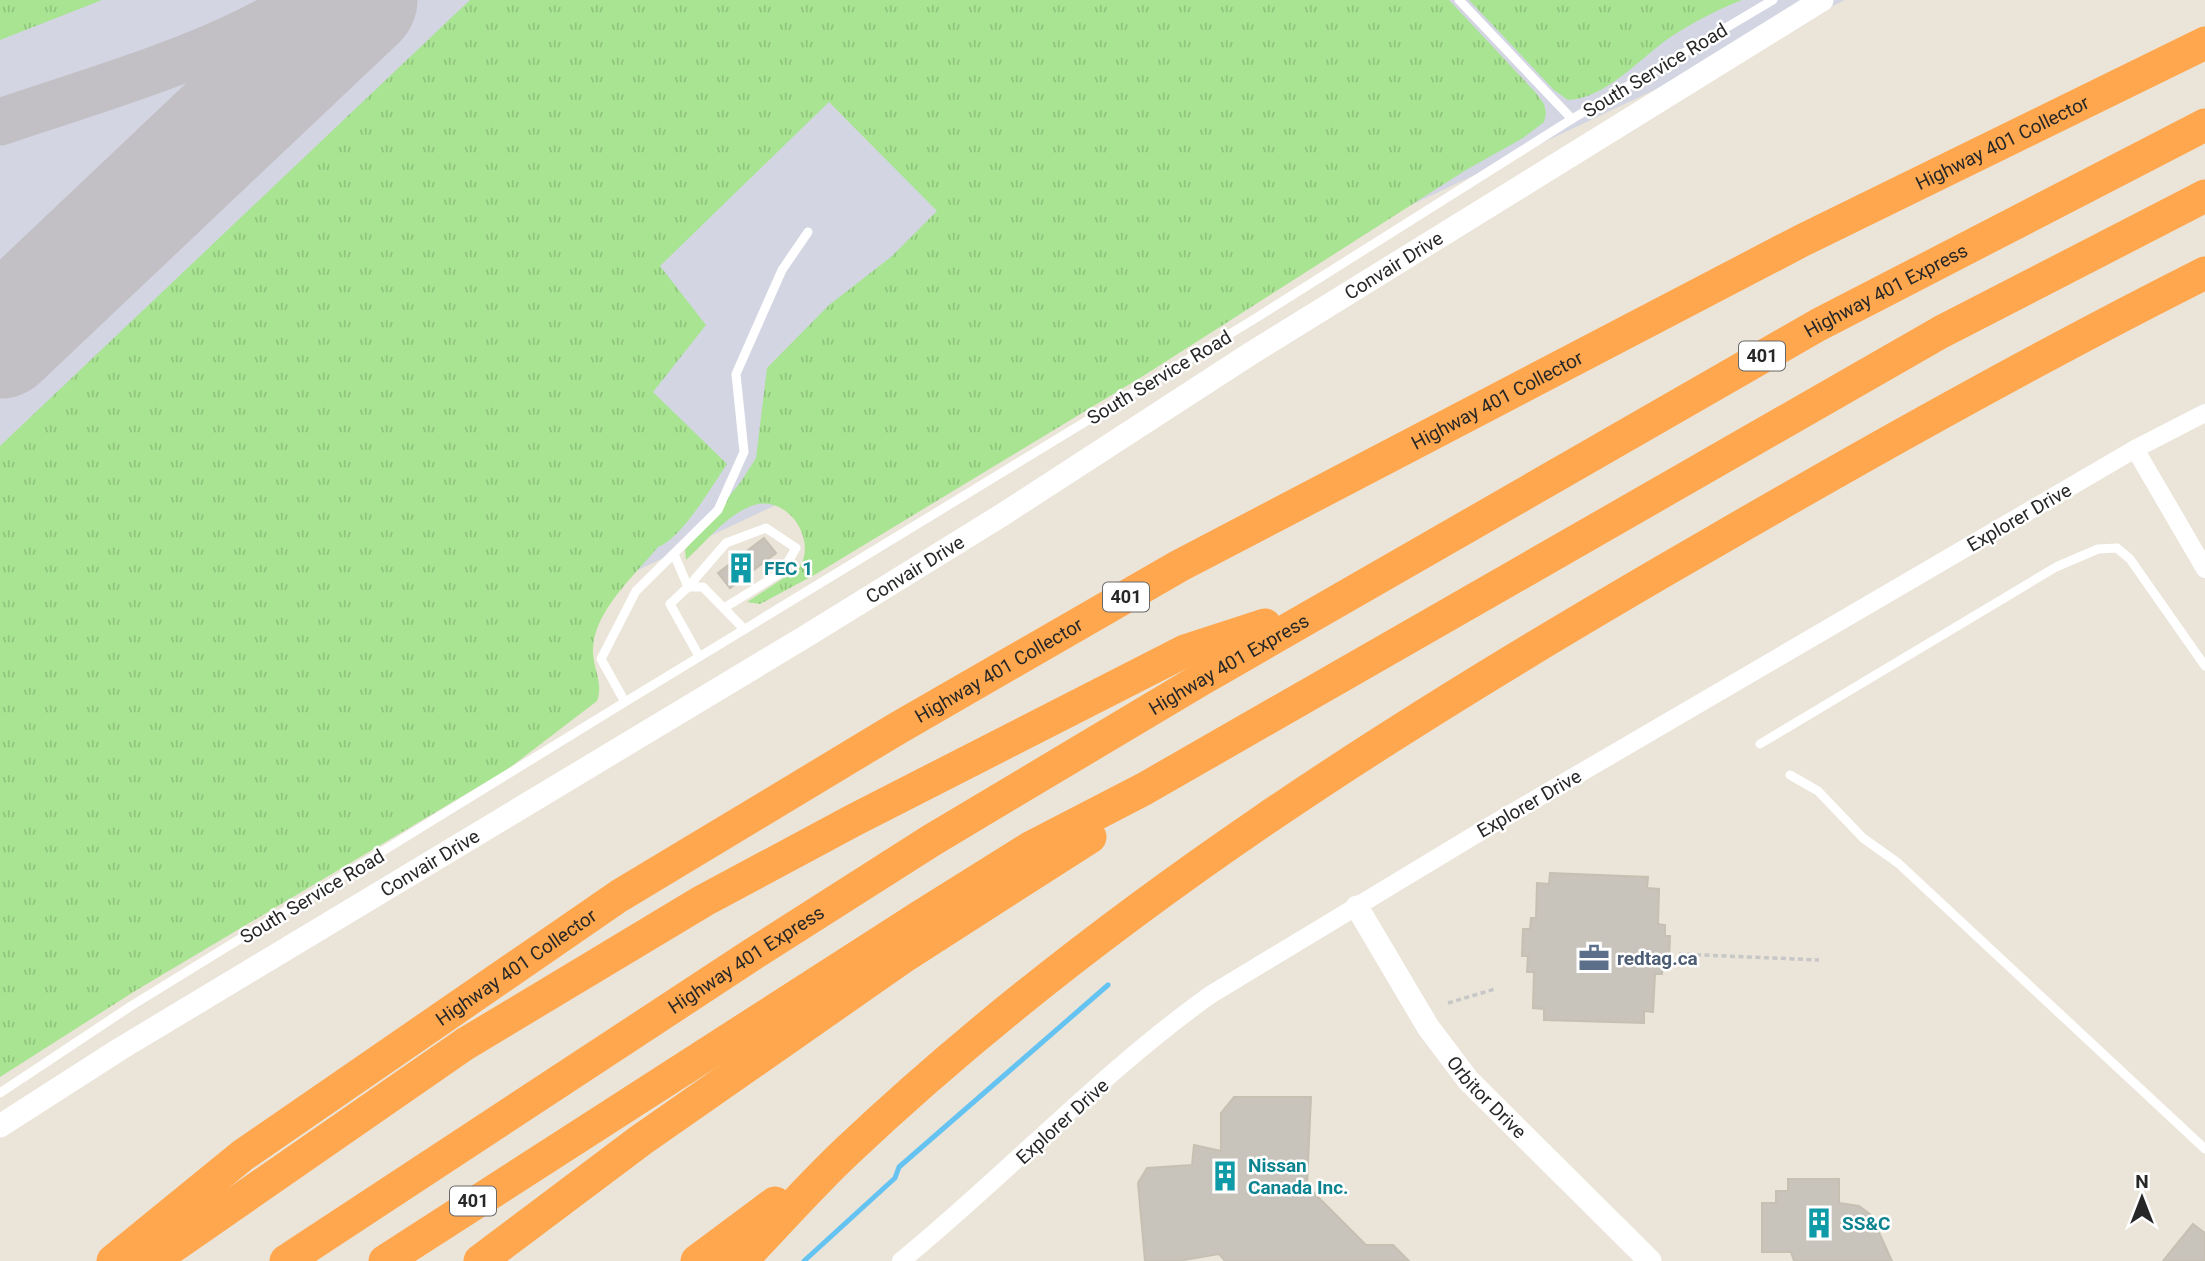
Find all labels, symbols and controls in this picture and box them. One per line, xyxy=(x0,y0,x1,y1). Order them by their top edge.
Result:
street label: South Service Road xyxy=(1579,18,1732,123)
street label: Highway 401 Collector xyxy=(1912,91,2093,195)
street label: Convair Drive xyxy=(1340,227,1447,305)
street label: Highway 401 Express xyxy=(1800,239,1972,343)
street label: South Service Road xyxy=(1083,325,1236,430)
road number: 401 xyxy=(1739,342,1785,370)
street label: Highway 401 Collector xyxy=(1408,346,1587,455)
street label: Explorer Drive xyxy=(1963,478,2075,557)
street label: Convair Drive xyxy=(861,530,968,609)
building icon: FEC 1 xyxy=(724,551,758,585)
place label: FEC 1 xyxy=(764,557,813,580)
road number: 401 xyxy=(1103,582,1149,612)
street label: Highway 401 Express xyxy=(1145,609,1313,720)
street label: Highway 401 Collector xyxy=(911,613,1087,728)
street label: Explorer Drive xyxy=(1473,764,1585,843)
street label: Convair Drive xyxy=(376,824,484,902)
street label: South Service Road xyxy=(236,844,389,949)
street label: Highway 401 Express xyxy=(664,901,828,1019)
street label: Highway 401 Collector xyxy=(431,904,601,1031)
office icon: redtag.ca xyxy=(1577,941,1611,975)
place label: redtag.ca xyxy=(1617,947,1698,970)
street label: Orbitor Drive xyxy=(1442,1051,1531,1143)
street label: Explorer Drive xyxy=(1011,1074,1113,1169)
place label: Nissan Canada Inc. xyxy=(1248,1154,1349,1199)
building icon: Nissan Canada Inc. xyxy=(1208,1159,1242,1193)
north arrow xyxy=(2107,1163,2177,1233)
text: N xyxy=(2135,1170,2149,1193)
road number: 401 xyxy=(450,1186,496,1216)
building icon: SS&C xyxy=(1802,1206,1836,1240)
place label: SS&C xyxy=(1842,1212,1890,1235)

